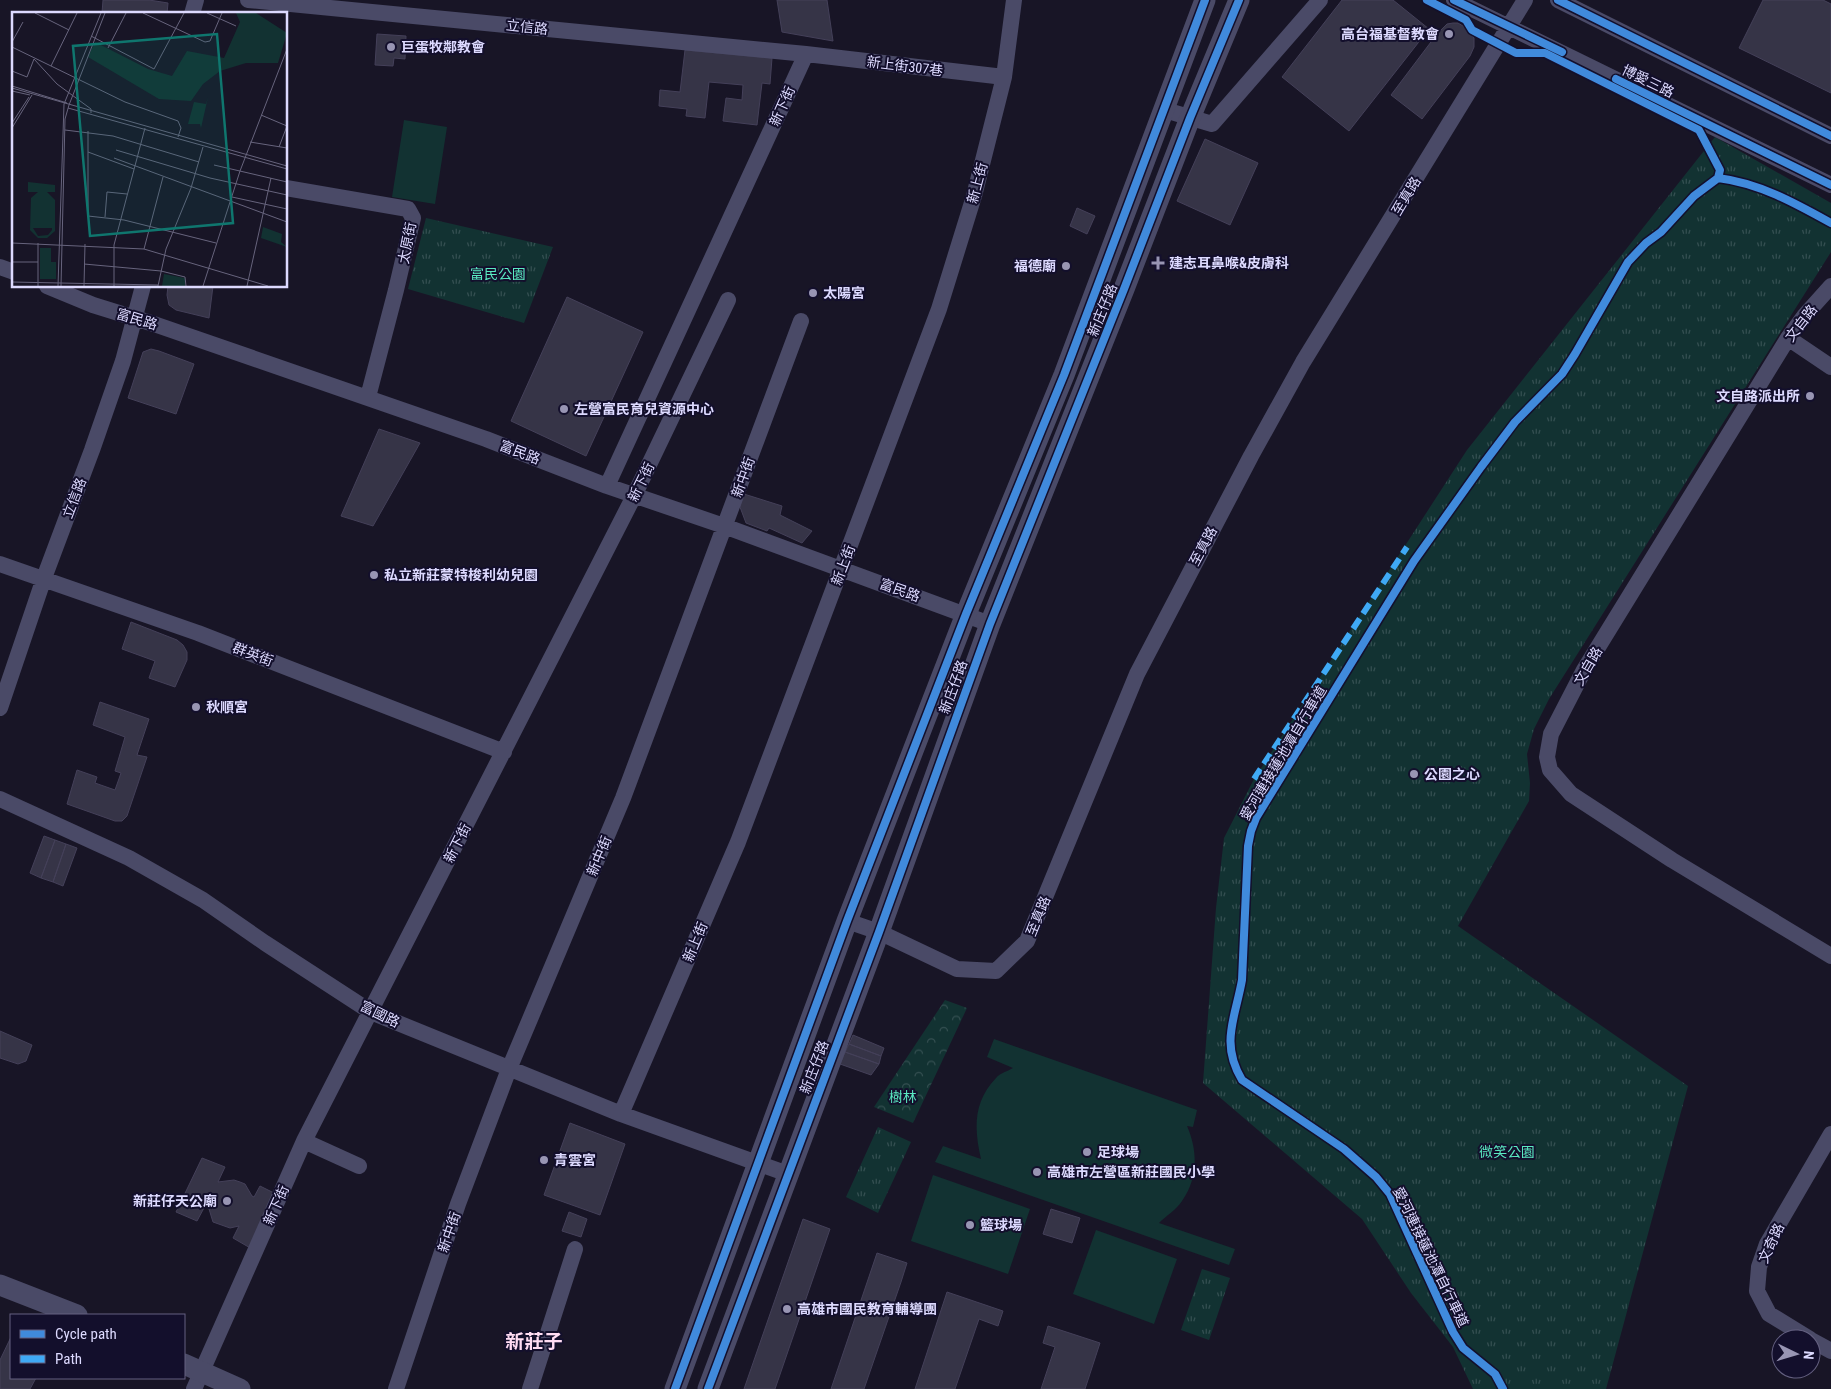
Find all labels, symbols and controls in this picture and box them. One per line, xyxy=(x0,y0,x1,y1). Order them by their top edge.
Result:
inset map xyxy=(12,12,288,288)
street label: 立信路 xyxy=(505,17,549,37)
place label: 高台福基督教會 xyxy=(1341,26,1439,42)
marker: 高台福基督教會 xyxy=(1443,28,1455,40)
place label: 巨蛋牧鄰教會 xyxy=(401,39,485,55)
marker: 巨蛋牧鄰教會 xyxy=(385,41,397,53)
street label: 新上街307巷 xyxy=(866,53,944,79)
street label: 博愛三路 xyxy=(1619,62,1677,100)
street label: 新下街 xyxy=(766,84,798,128)
street label: 新上街 xyxy=(964,161,990,205)
street label: 至真路 xyxy=(1388,174,1424,218)
street label: 太原街 xyxy=(395,221,419,265)
place label: 建志耳鼻喉&皮膚科 xyxy=(1169,255,1289,271)
marker: 建志耳鼻喉&皮膚科 xyxy=(1151,256,1165,270)
place label: 福德廟 xyxy=(1014,258,1056,274)
marker: 福德廟 xyxy=(1060,260,1072,272)
park label: 富民公園 xyxy=(470,266,526,282)
street label: 新庄仔路 xyxy=(1084,281,1120,339)
place label: 太陽宮 xyxy=(823,285,865,301)
marker: 太陽宮 xyxy=(807,287,819,299)
street label: 文自路 xyxy=(1782,302,1820,344)
street label: 富民路 xyxy=(115,305,159,333)
place label: 文自路派出所 xyxy=(1716,388,1800,404)
marker: 文自路派出所 xyxy=(1804,390,1816,402)
place label: 左營富民育兒資源中心 xyxy=(574,401,714,417)
marker: 左營富民育兒資源中心 xyxy=(558,403,570,415)
street label: 富民路 xyxy=(498,437,542,467)
street label: 新中街 xyxy=(728,455,758,499)
street label: 新下街 xyxy=(625,460,657,504)
street label: 立信路 xyxy=(59,476,89,520)
street label: 至真路 xyxy=(1186,524,1220,568)
street label: 新上街 xyxy=(828,543,858,587)
place label: 私立新莊蒙特梭利幼兒園 xyxy=(384,567,538,583)
marker: 私立新莊蒙特梭利幼兒園 xyxy=(368,569,380,581)
street label: 富民路 xyxy=(878,575,922,605)
street label: 群英街 xyxy=(231,639,275,669)
street label: 文自路 xyxy=(1571,644,1605,688)
street label: 新庄仔路 xyxy=(936,658,970,716)
street label: 愛河連接蓮池潭自行車道 xyxy=(1236,683,1330,823)
place label: 秋順宮 xyxy=(206,699,248,715)
marker: 秋順宮 xyxy=(190,701,202,713)
place label: 公園之心 xyxy=(1424,766,1480,782)
marker: 公園之心 xyxy=(1408,768,1420,780)
street label: 新下街 xyxy=(440,821,474,865)
street label: 新中街 xyxy=(583,834,615,878)
street label: 至真路 xyxy=(1023,894,1053,938)
street label: 新上街 xyxy=(679,920,711,964)
street label: 富國路 xyxy=(358,998,402,1030)
street label: 新庄仔路 xyxy=(796,1038,832,1096)
park label: 樹林 xyxy=(889,1089,917,1105)
place label: 足球場 xyxy=(1097,1144,1139,1160)
park label: 微笑公園 xyxy=(1479,1144,1535,1160)
marker: 足球場 xyxy=(1081,1146,1093,1158)
place label: 青雲宮 xyxy=(554,1152,596,1168)
marker: 青雲宮 xyxy=(538,1154,550,1166)
place label: 高雄市左營區新莊國民小學 xyxy=(1047,1164,1215,1180)
marker: 高雄市左營區新莊國民小學 xyxy=(1031,1166,1043,1178)
street label: 新下街 xyxy=(260,1183,292,1227)
street label: 愛河連接蓮池潭自行車道 xyxy=(1390,1184,1472,1330)
place label: 新莊仔天公廟 xyxy=(133,1193,217,1209)
marker: 新莊仔天公廟 xyxy=(221,1195,233,1207)
street label: 新中街 xyxy=(435,1210,463,1254)
place label: 籃球場 xyxy=(980,1217,1022,1233)
marker: 籃球場 xyxy=(964,1219,976,1231)
street label: 文奇路 xyxy=(1755,1221,1787,1265)
place label: 高雄市國民教育輔導團 xyxy=(797,1301,937,1317)
marker: 高雄市國民教育輔導團 xyxy=(781,1303,793,1315)
legend xyxy=(10,1314,185,1379)
text: Cycle path xyxy=(55,1325,117,1343)
north arrow xyxy=(1771,1329,1821,1379)
district label: 新莊子 xyxy=(505,1330,563,1353)
text: Path xyxy=(55,1350,82,1368)
text: N xyxy=(1801,1350,1817,1360)

